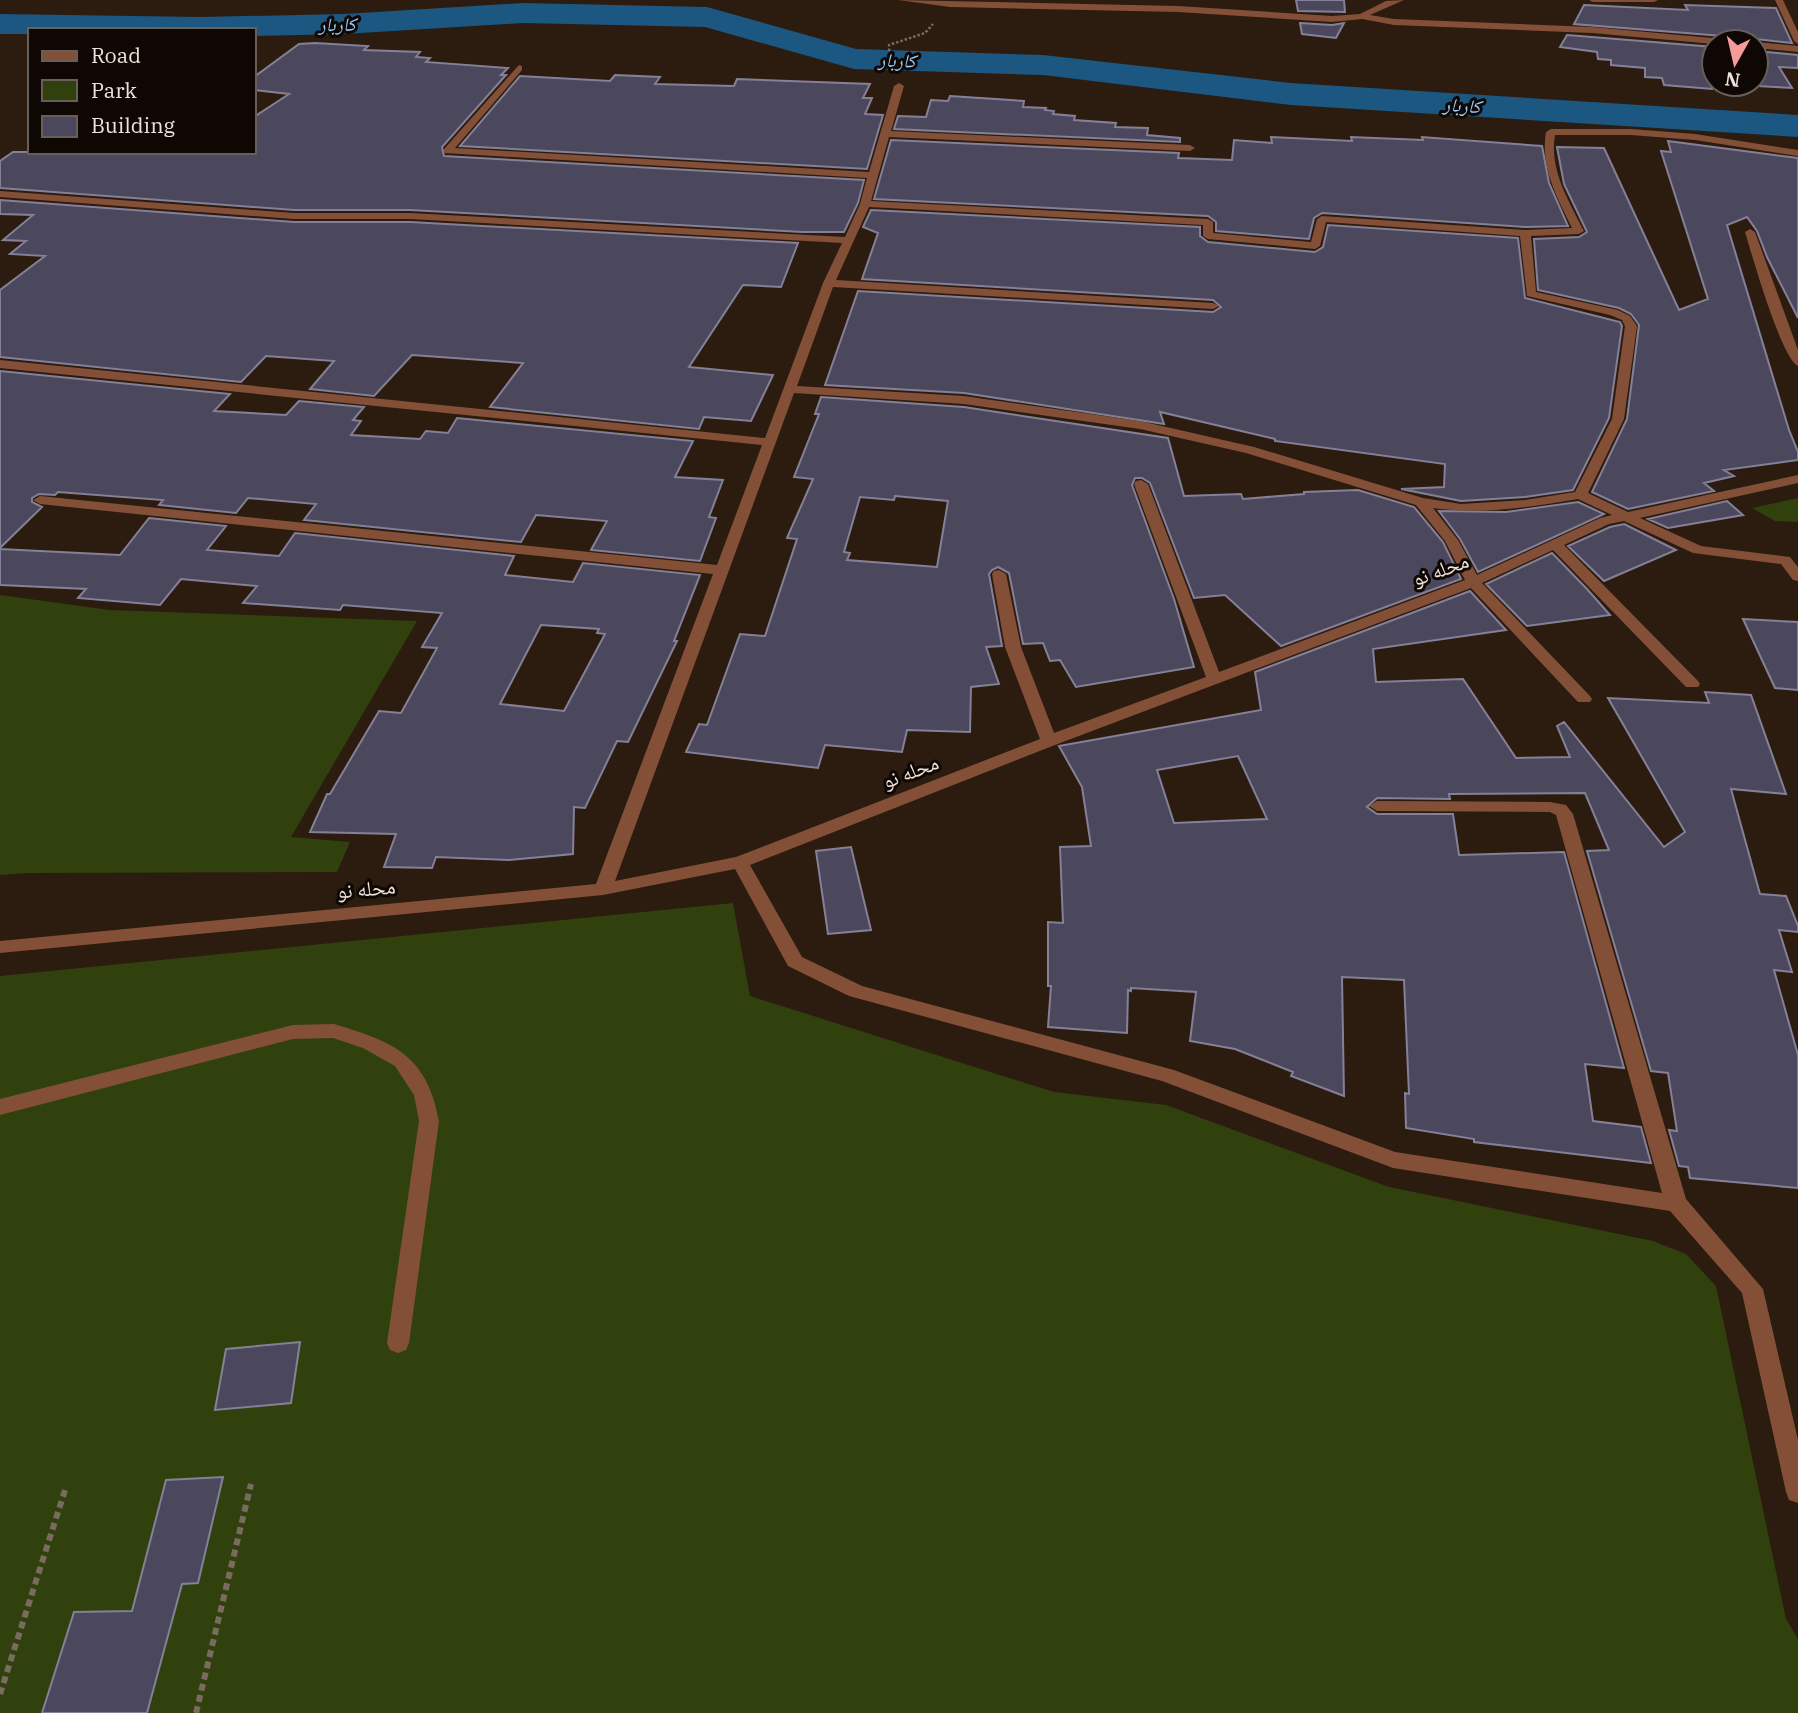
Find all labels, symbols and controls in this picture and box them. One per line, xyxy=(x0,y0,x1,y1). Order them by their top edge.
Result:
water label: کاربار xyxy=(316,12,359,36)
legend xyxy=(28,28,256,154)
north arrow xyxy=(1700,28,1770,98)
text: Road xyxy=(91,41,141,69)
water label: کاربار xyxy=(876,47,919,73)
text: N xyxy=(1724,67,1742,93)
text: Park xyxy=(91,76,138,104)
water label: کاربار xyxy=(1441,92,1485,118)
text: Building xyxy=(91,111,176,139)
street label: محله نو xyxy=(1408,546,1472,592)
street label: محله نو xyxy=(878,747,942,795)
street label: محله نو xyxy=(336,871,396,905)

